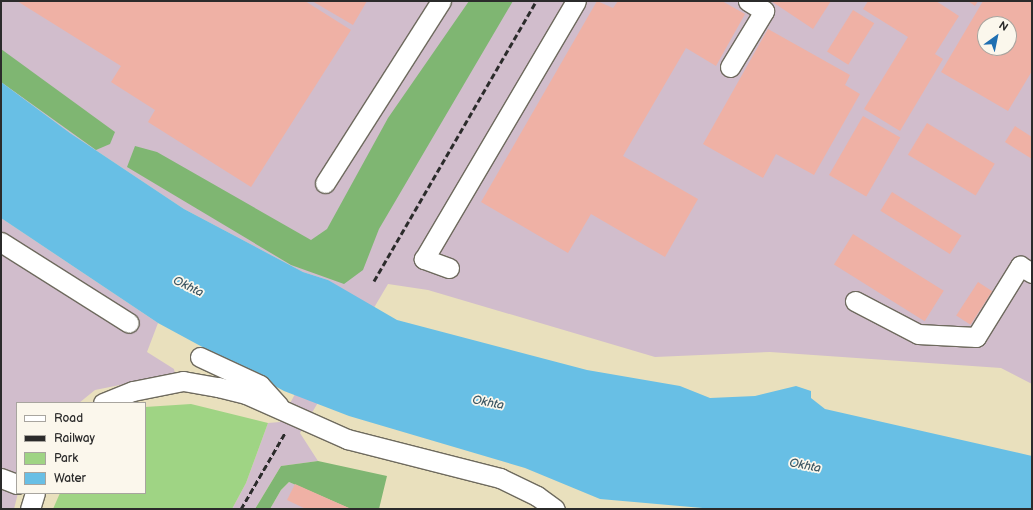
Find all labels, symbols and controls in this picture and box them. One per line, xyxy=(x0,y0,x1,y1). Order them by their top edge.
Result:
north arrow xyxy=(977,16,1017,56)
text: N xyxy=(996,19,1010,34)
water label: Okhta xyxy=(170,274,206,300)
water label: Okhta xyxy=(471,393,505,413)
legend xyxy=(16,402,146,494)
text: Road xyxy=(54,411,83,426)
text: Railway xyxy=(54,431,95,446)
text: Park xyxy=(54,451,78,466)
water label: Okhta xyxy=(788,456,822,476)
text: Water xyxy=(54,471,86,486)

